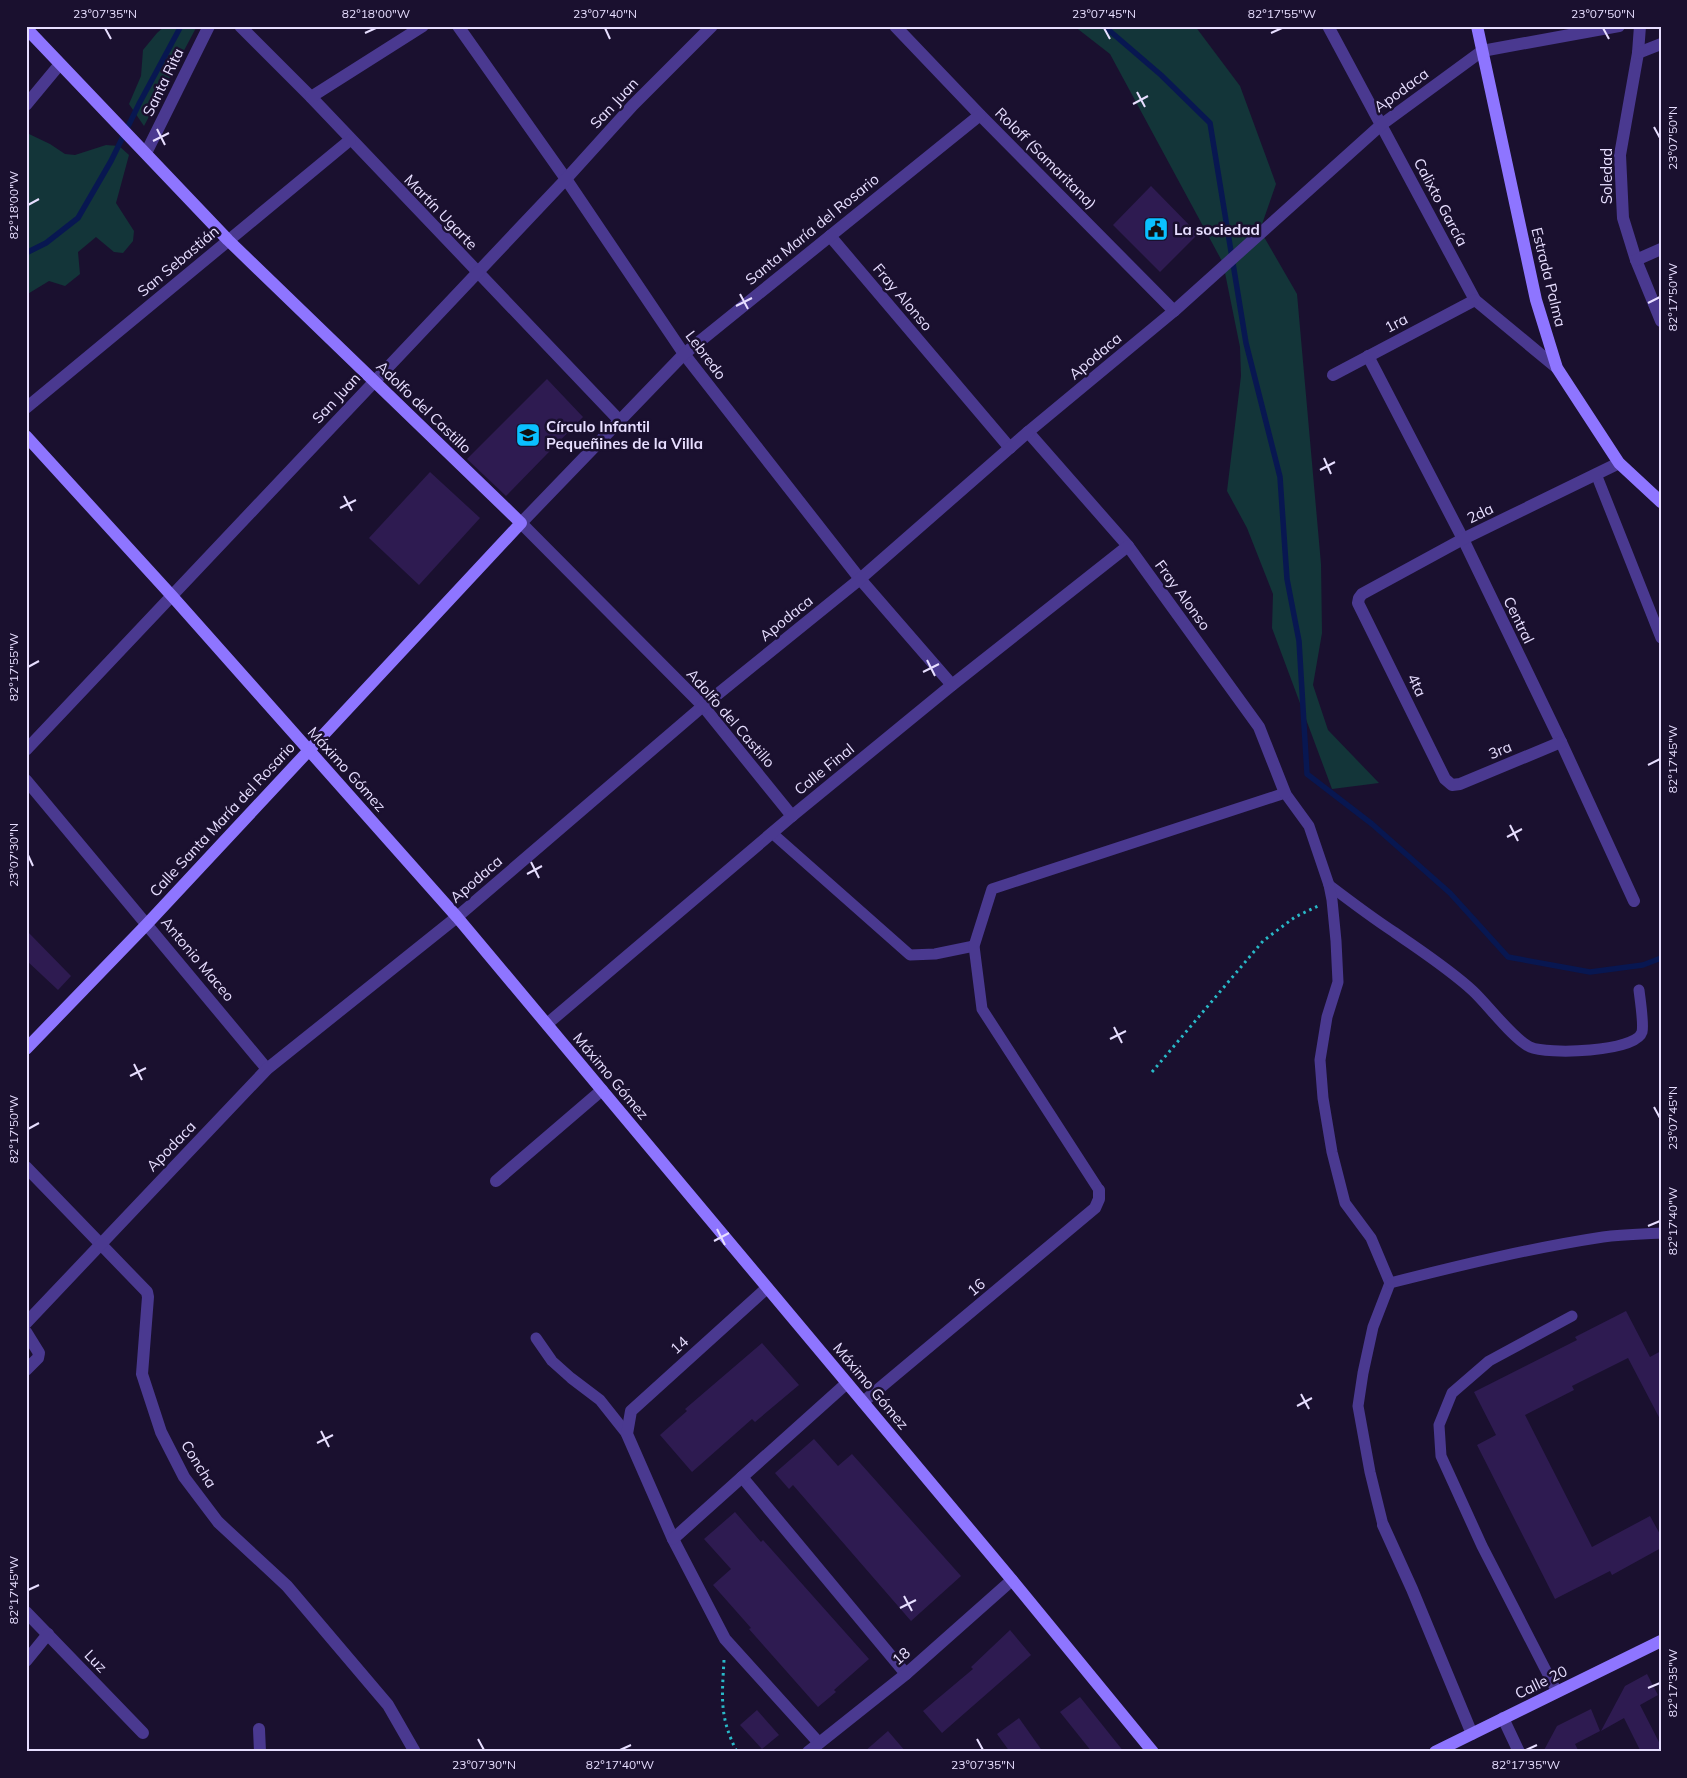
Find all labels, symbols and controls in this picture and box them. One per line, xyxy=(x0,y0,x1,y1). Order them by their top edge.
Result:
text: 23°07'35"N xyxy=(73,6,137,21)
text: 82°18'00"W xyxy=(342,6,410,21)
text: 23°07'40"N xyxy=(573,6,637,21)
text: 23°07'45"N xyxy=(1072,6,1136,21)
text: 82°17'55"W xyxy=(1248,6,1316,21)
text: 23°07'50"N xyxy=(1571,6,1635,21)
street label: Santa Rita xyxy=(138,45,188,119)
street label: Apodaca xyxy=(1370,64,1432,116)
street label: San Juan xyxy=(586,74,642,132)
street label: Roloff (Samaritana) xyxy=(991,103,1101,213)
text: 23°07'50"N xyxy=(1665,106,1680,170)
street label: Soledad xyxy=(1597,148,1616,204)
street label: Calixto García xyxy=(1410,155,1472,249)
street label: Santa María del Rosario xyxy=(741,169,883,289)
street label: Martín Ugarte xyxy=(400,170,482,254)
text: 82°18'00"W xyxy=(6,171,21,239)
public building icon: La sociedad xyxy=(1143,216,1169,242)
place label: La sociedad xyxy=(1174,220,1260,239)
street label: San Sebastián xyxy=(133,221,223,301)
street label: Estrada Palma xyxy=(1527,225,1571,329)
street label: Fray Alonso xyxy=(869,259,937,335)
text: 82°17'50"W xyxy=(1665,263,1680,331)
street label: 1ra xyxy=(1381,309,1411,337)
street label: Lebredo xyxy=(681,327,731,383)
street label: Apodaca xyxy=(1065,328,1125,384)
street label: Adolfo del Castillo xyxy=(372,357,476,457)
street label: San Juan xyxy=(308,369,364,427)
place label: Círculo Infantil Pequeñines de la Villa xyxy=(546,417,703,453)
school or university icon: Círculo Infantil Pequeñines de la Villa xyxy=(515,422,541,448)
street label: 2da xyxy=(1464,499,1496,527)
street label: Fray Alonso xyxy=(1151,556,1215,634)
street label: Apodaca xyxy=(756,591,816,645)
street label: Central xyxy=(1500,593,1538,647)
text: 82°17'55"W xyxy=(6,633,21,701)
street label: Adolfo del Castillo xyxy=(683,665,779,771)
street label: 4ta xyxy=(1403,670,1431,700)
street label: Máximo Gómez xyxy=(304,723,390,816)
text: 82°17'45"W xyxy=(1665,725,1680,793)
street label: 3ra xyxy=(1486,737,1514,763)
street label: Calle Santa María del Rosario xyxy=(145,738,299,900)
street label: Calle Final xyxy=(790,739,858,799)
text: 23°07'30"N xyxy=(6,823,21,887)
street label: Apodaca xyxy=(446,851,506,907)
street label: Antonio Maceo xyxy=(157,913,239,1005)
street label: Máximo Gómez xyxy=(569,1029,653,1124)
text: 23°07'45"N xyxy=(1665,1086,1680,1150)
text: 82°17'50"W xyxy=(6,1095,21,1163)
street label: Apodaca xyxy=(142,1117,200,1175)
text: 82°17'40"W xyxy=(1665,1187,1680,1255)
street label: 16 xyxy=(963,1274,989,1300)
street label: 14 xyxy=(666,1332,692,1358)
street label: Máximo Gómez xyxy=(829,1339,913,1434)
street label: Concha xyxy=(177,1437,221,1491)
text: 82°17'45"W xyxy=(6,1556,21,1624)
street label: 18 xyxy=(888,1643,914,1669)
street label: Luz xyxy=(81,1646,111,1677)
text: 82°17'35"W xyxy=(1665,1649,1680,1717)
street label: Calle 20 xyxy=(1512,1661,1570,1703)
text: 23°07'30"N xyxy=(452,1757,516,1772)
text: 82°17'40"W xyxy=(586,1757,654,1772)
text: 23°07'35"N xyxy=(951,1757,1015,1772)
text: 82°17'35"W xyxy=(1492,1757,1560,1772)

